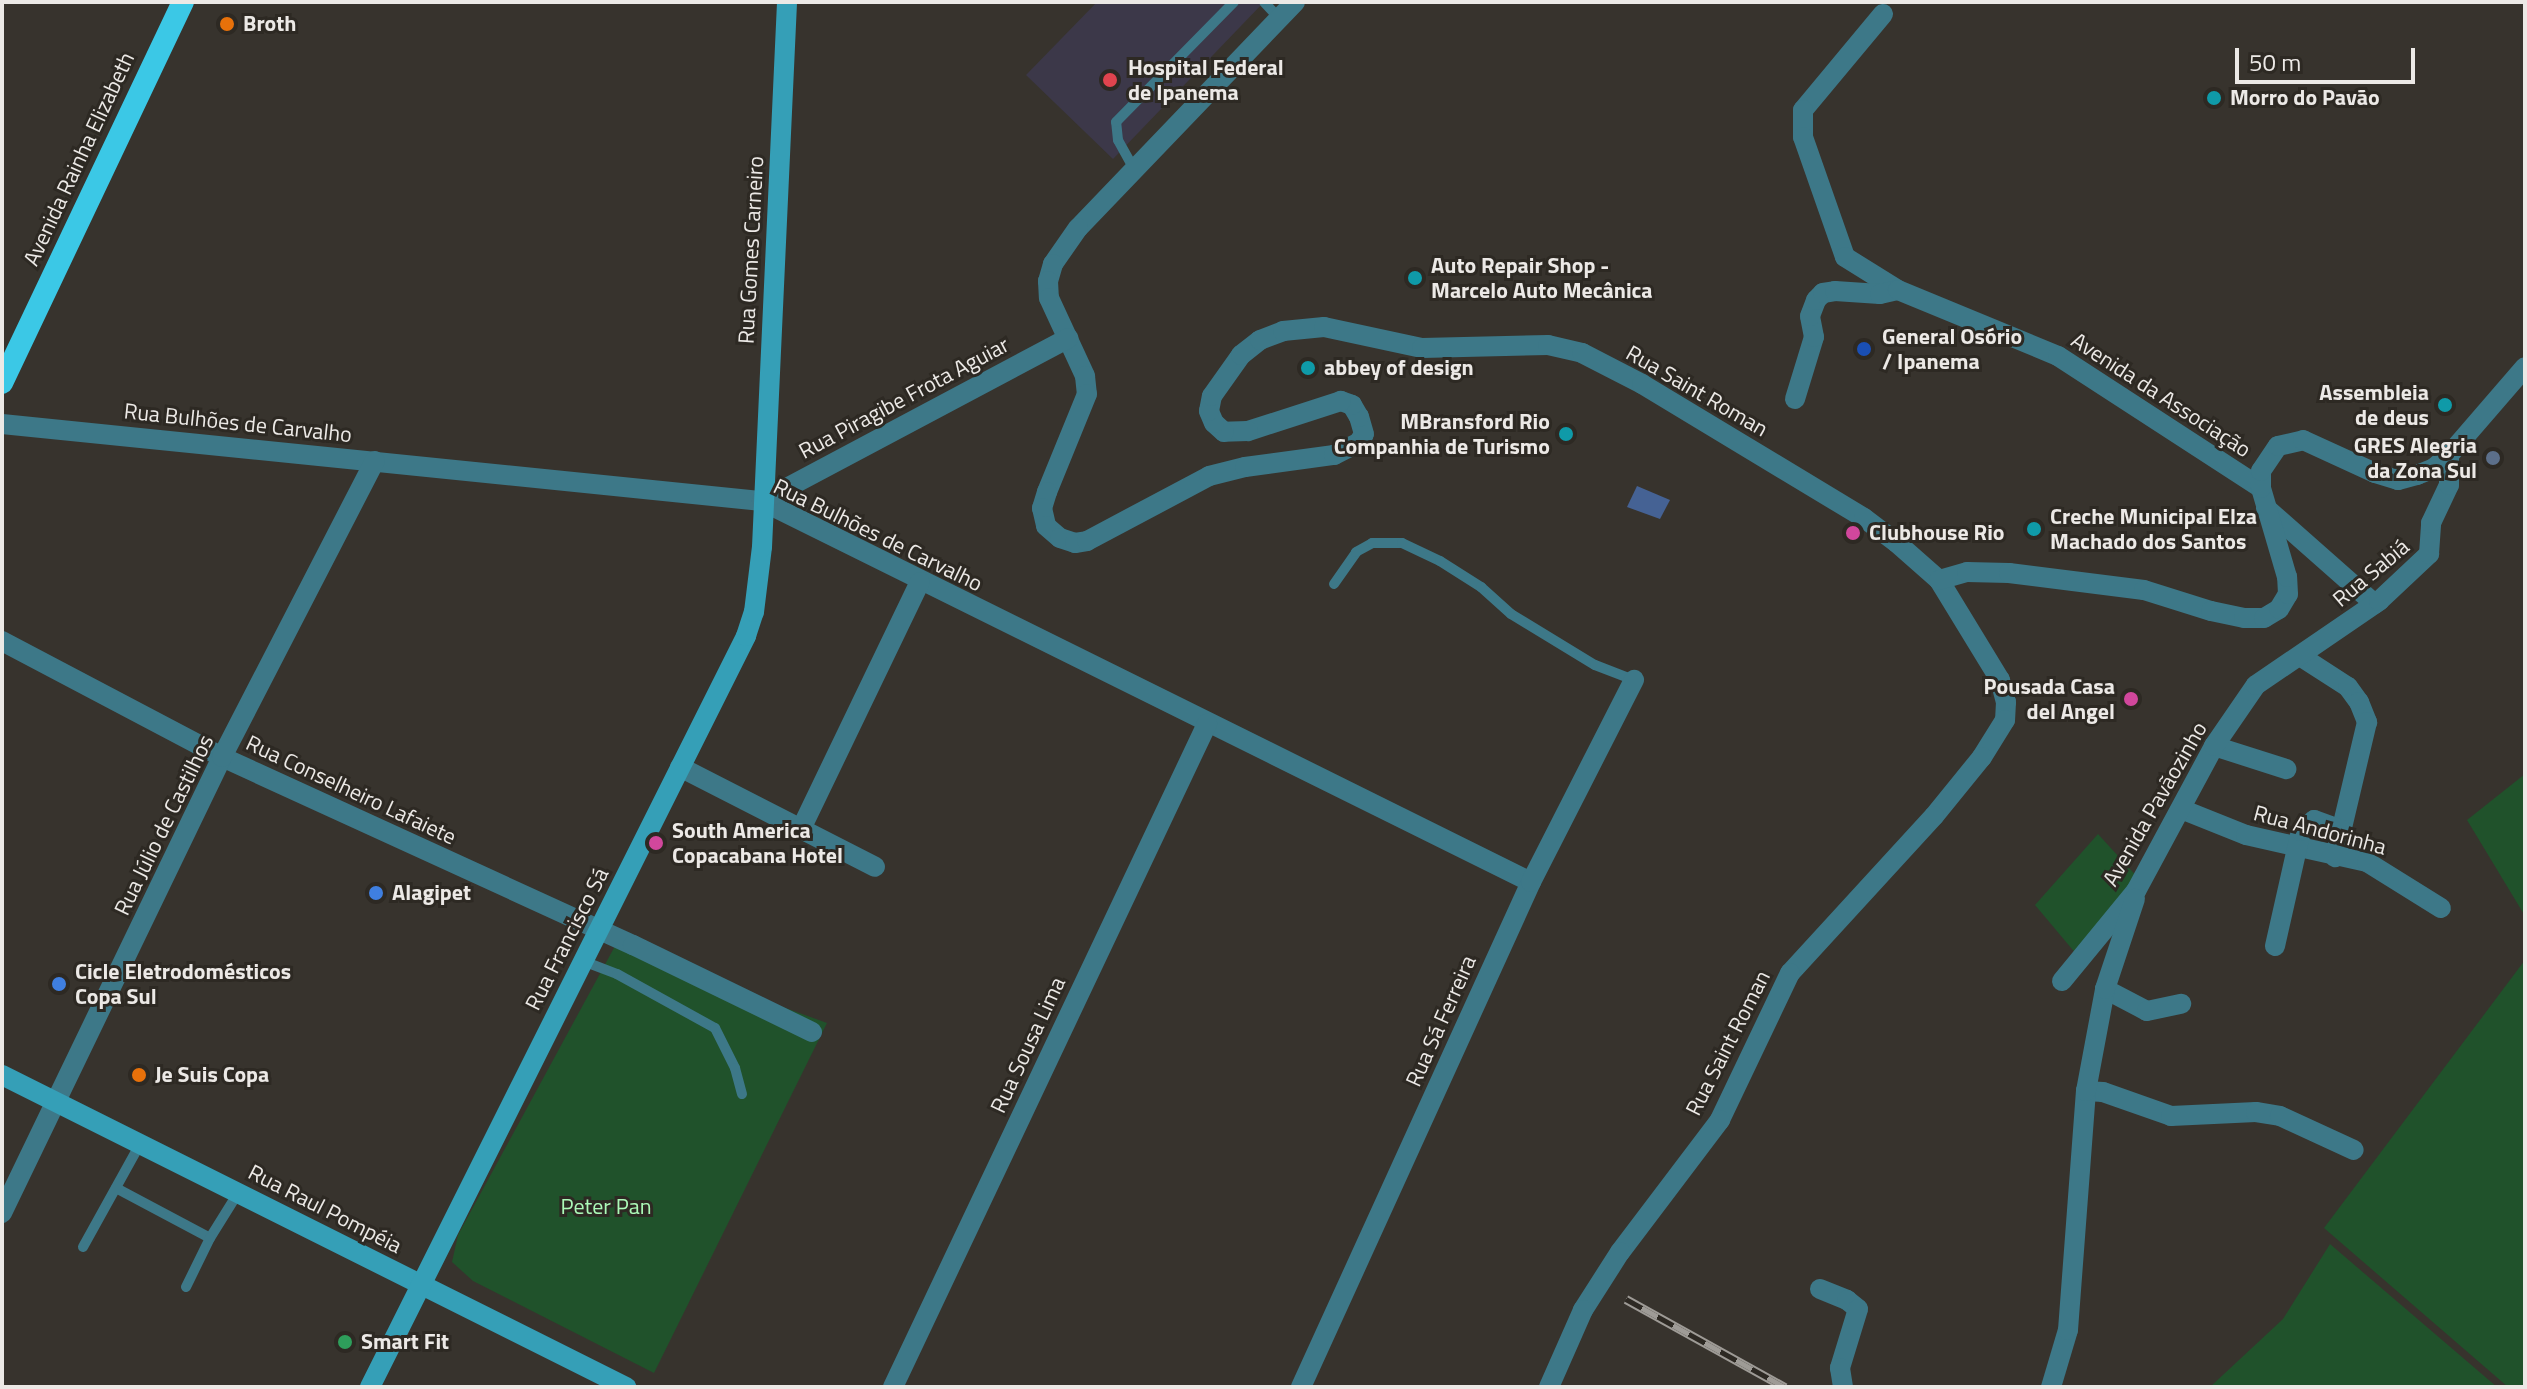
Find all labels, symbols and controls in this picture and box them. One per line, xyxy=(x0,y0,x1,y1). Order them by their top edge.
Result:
place label: Broth xyxy=(243,11,296,37)
marker: Broth xyxy=(218,15,236,33)
scale bar xyxy=(2239,32,2419,82)
text: 50 m xyxy=(2249,44,2301,80)
street label: Avenida Rainha Elizabeth xyxy=(18,48,140,270)
place label: Hospital Federal de Ipanema xyxy=(1128,54,1284,106)
marker: Hospital Federal de Ipanema xyxy=(1099,69,1121,91)
place label: Morro do Pavão xyxy=(2230,85,2380,111)
marker: Morro do Pavão xyxy=(2205,89,2223,107)
street label: Rua Gomes Carneiro xyxy=(733,155,769,345)
place label: Auto Repair Shop - Marcelo Auto Mecânica xyxy=(1431,252,1653,304)
marker: Auto Repair Shop - Marcelo Auto Mecânica xyxy=(1406,269,1424,287)
place label: General Osório / Ipanema xyxy=(1882,323,2022,374)
street label: Avenida da Associação xyxy=(2066,327,2256,463)
street label: Rua Piragibe Frota Aguiar xyxy=(794,331,1014,465)
marker: General Osório / Ipanema xyxy=(1853,338,1875,360)
street label: Rua Saint Roman xyxy=(1621,340,1773,442)
place label: abbey of design xyxy=(1324,355,1474,381)
marker: abbey of design xyxy=(1299,359,1317,377)
place label: Assembleia de deus xyxy=(2319,379,2429,430)
marker: Assembleia de deus xyxy=(2436,396,2454,414)
street label: Rua Bulhões de Carvalho xyxy=(123,398,353,448)
place label: MBransford Rio Companhia de Turismo xyxy=(1334,408,1550,460)
marker: MBransford Rio Companhia de Turismo xyxy=(1557,425,1575,443)
place label: GRES Alegria da Zona Sul xyxy=(2354,432,2477,484)
marker: GRES Alegria da Zona Sul xyxy=(2484,449,2502,467)
street label: Rua Bulhões de Carvalho xyxy=(769,473,987,597)
place label: Creche Municipal Elza Machado dos Santos xyxy=(2050,503,2257,554)
place label: Clubhouse Rio xyxy=(1869,520,2005,546)
marker: Creche Municipal Elza Machado dos Santos xyxy=(2025,520,2043,538)
marker: Clubhouse Rio xyxy=(1844,524,1862,542)
street label: Rua Sabiá xyxy=(2328,534,2414,612)
place label: Pousada Casa del Angel xyxy=(1984,673,2115,724)
marker: Pousada Casa del Angel xyxy=(2122,690,2140,708)
street label: Avenida Pavãozinho xyxy=(2097,717,2213,891)
street label: Rua Júlio de Castilhos xyxy=(109,730,219,920)
street label: Rua Conselheiro Lafaiete xyxy=(242,730,460,850)
street label: Rua Andorinha xyxy=(2251,800,2389,860)
place label: South America Copacabana Hotel xyxy=(672,817,843,868)
marker: South America Copacabana Hotel xyxy=(647,834,665,852)
street label: Rua Francisco Sá xyxy=(520,863,614,1015)
place label: Alagipet xyxy=(392,880,471,906)
marker: Alagipet xyxy=(367,884,385,902)
street label: Rua Sá Ferreira xyxy=(1400,951,1482,1091)
place label: Cicle Eletrodomésticos Copa Sul xyxy=(75,958,291,1010)
street label: Rua Saint Roman xyxy=(1680,966,1776,1120)
street label: Rua Sousa Lima xyxy=(985,973,1071,1117)
marker: Cicle Eletrodomésticos Copa Sul xyxy=(50,975,68,993)
place label: Je Suis Copa xyxy=(155,1062,269,1088)
marker: Je Suis Copa xyxy=(130,1066,148,1084)
street label: Rua Raul Pompéia xyxy=(244,1159,406,1259)
park label: Peter Pan xyxy=(560,1194,652,1220)
place label: Smart Fit xyxy=(361,1329,449,1355)
marker: Smart Fit xyxy=(336,1333,354,1351)

